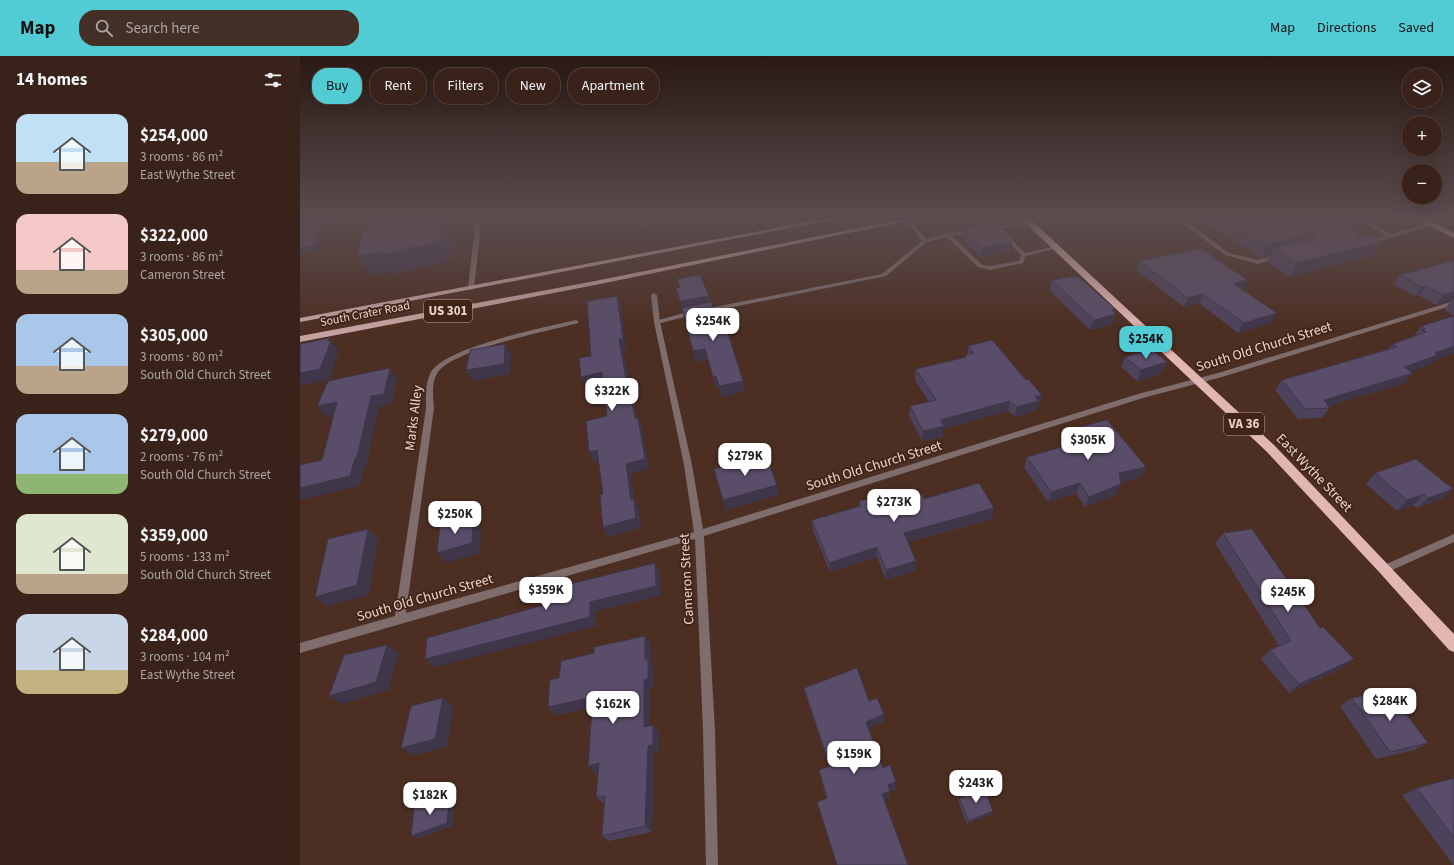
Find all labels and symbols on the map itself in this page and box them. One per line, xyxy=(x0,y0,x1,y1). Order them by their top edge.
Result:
street label: South Crater Road xyxy=(319,297,411,331)
road number: US 301 xyxy=(424,300,472,322)
pin: $254K xyxy=(685,308,741,342)
street label: South Old Church Street xyxy=(1194,317,1335,377)
pin: $254K xyxy=(1118,326,1174,360)
pin: $322K xyxy=(584,378,640,412)
street label: Marks Alley xyxy=(400,384,428,452)
road number: VA 36 xyxy=(1224,413,1264,435)
pin: $305K xyxy=(1060,427,1116,461)
street label: East Wythe Street xyxy=(1271,429,1357,517)
street label: South Old Church Street xyxy=(804,436,945,496)
pin: $279K xyxy=(717,443,773,477)
pin: $273K xyxy=(866,489,922,523)
pin: $250K xyxy=(427,501,483,535)
street label: Cameron Street xyxy=(675,533,699,625)
street label: South Old Church Street xyxy=(354,569,496,627)
pin: $359K xyxy=(518,577,574,611)
pin: $245K xyxy=(1260,579,1316,613)
pin: $284K xyxy=(1362,688,1418,722)
pin: $162K xyxy=(585,691,641,725)
pin: $159K xyxy=(826,741,882,775)
pin: $243K xyxy=(948,770,1004,804)
pin: $182K xyxy=(402,782,458,816)

